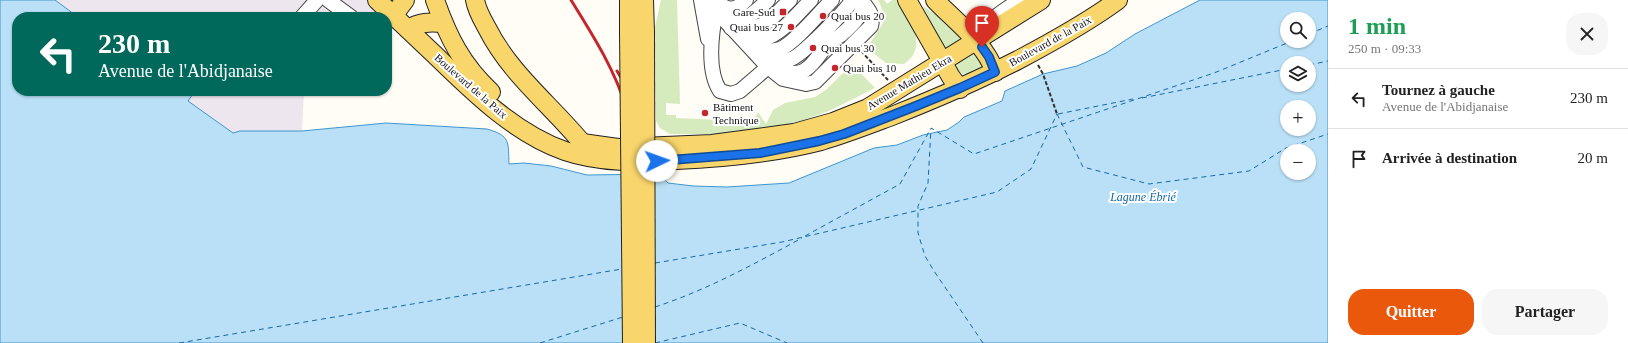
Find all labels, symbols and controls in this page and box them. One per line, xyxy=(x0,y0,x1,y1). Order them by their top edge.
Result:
place label: Gare-Sud xyxy=(733,6,775,18)
pin xyxy=(965,6,999,47)
marker: Gare-Sud xyxy=(778,7,788,17)
place label: Quai bus 20 xyxy=(831,10,885,22)
marker: Quai bus 20 xyxy=(818,11,828,21)
icon: arrive xyxy=(971,12,993,34)
map controls xyxy=(1280,12,1316,180)
button: search xyxy=(1280,12,1316,48)
street label: Boulevard de la Paix xyxy=(1007,13,1094,69)
text: 1 min xyxy=(1348,13,1406,39)
button: close xyxy=(1566,13,1608,55)
place label: Quai bus 27 xyxy=(730,21,783,33)
marker: Quai bus 27 xyxy=(786,22,796,32)
icon: left xyxy=(32,28,84,80)
text: 230 m xyxy=(98,28,170,59)
text: 250 m · 09:33 xyxy=(1348,41,1421,56)
place label: Quai bus 30 xyxy=(821,42,875,54)
marker: Quai bus 30 xyxy=(808,43,818,53)
street label: Boulevard de la Paix xyxy=(432,51,510,121)
street label: Avenue Mathieu Ekra xyxy=(865,52,953,112)
button: layers xyxy=(1280,56,1316,92)
text: Avenue de l'Abidjanaise xyxy=(98,61,273,81)
place label: Quai bus 10 xyxy=(843,62,897,74)
marker: Quai bus 10 xyxy=(830,63,840,73)
text: Tournez à gauche xyxy=(1382,82,1495,98)
icon: left xyxy=(1348,88,1370,110)
text: 230 m xyxy=(1570,90,1608,106)
text: Avenue de l'Abidjanaise xyxy=(1382,99,1508,114)
button: + xyxy=(1280,100,1316,136)
place label: Bâtiment Technique xyxy=(713,101,759,126)
marker: Bâtiment Technique xyxy=(700,108,710,118)
position arrow xyxy=(636,140,678,182)
button: − xyxy=(1280,144,1316,180)
icon: arrive xyxy=(1348,148,1370,170)
text: Arrivée à destination xyxy=(1382,150,1517,166)
text: 20 m xyxy=(1578,150,1608,166)
water label: Lagune Ébrié xyxy=(1109,190,1176,204)
button: Quitter xyxy=(1348,289,1474,335)
button: Partager xyxy=(1482,289,1608,335)

